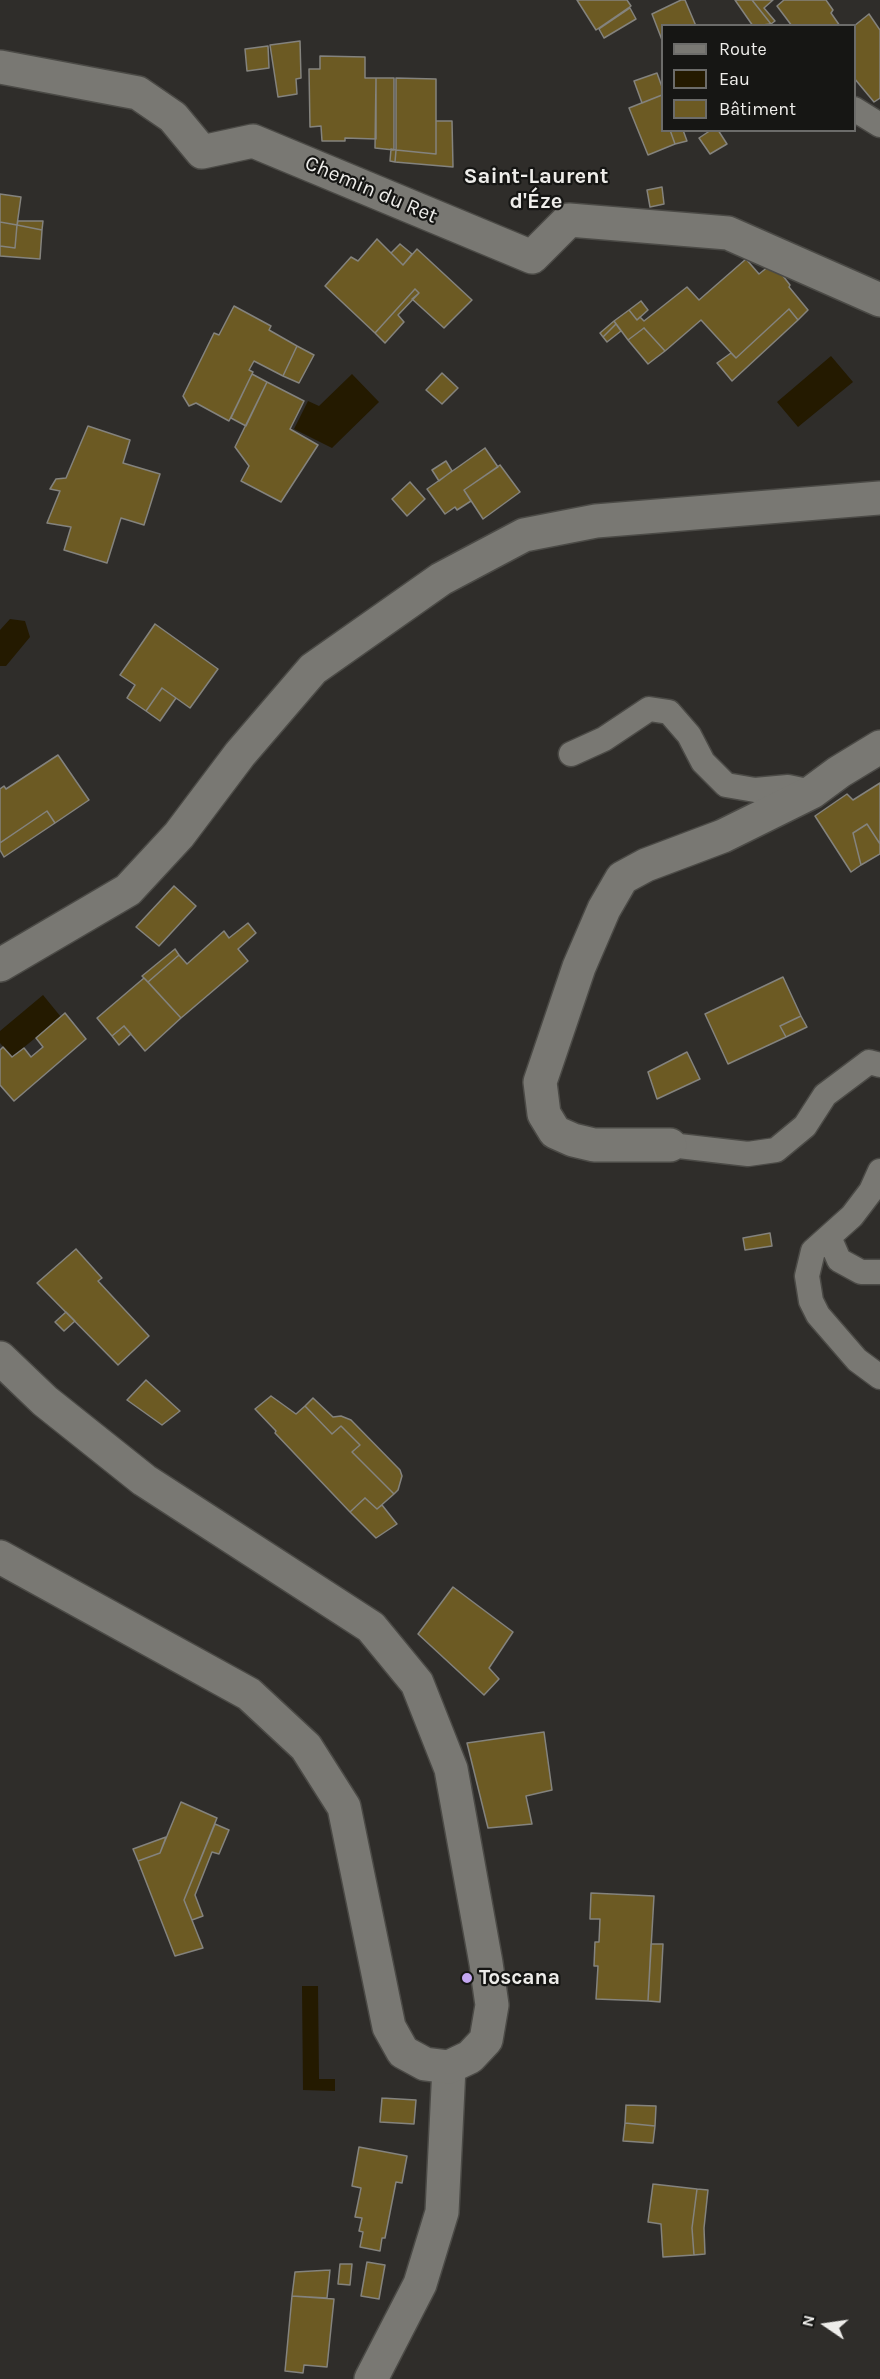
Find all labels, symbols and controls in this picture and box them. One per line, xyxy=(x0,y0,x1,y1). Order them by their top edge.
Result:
legend xyxy=(661,24,856,132)
text: Route xyxy=(719,38,767,60)
text: Eau xyxy=(719,68,750,90)
text: Bâtiment xyxy=(719,98,796,120)
street label: Chemin du Ret xyxy=(301,151,441,229)
district label: Saint-Laurent d'Éze xyxy=(464,164,608,216)
place label: Toscana xyxy=(479,1965,560,1991)
marker: Toscana xyxy=(460,1971,474,1985)
north arrow xyxy=(796,2295,856,2355)
text: N xyxy=(797,2313,819,2329)

